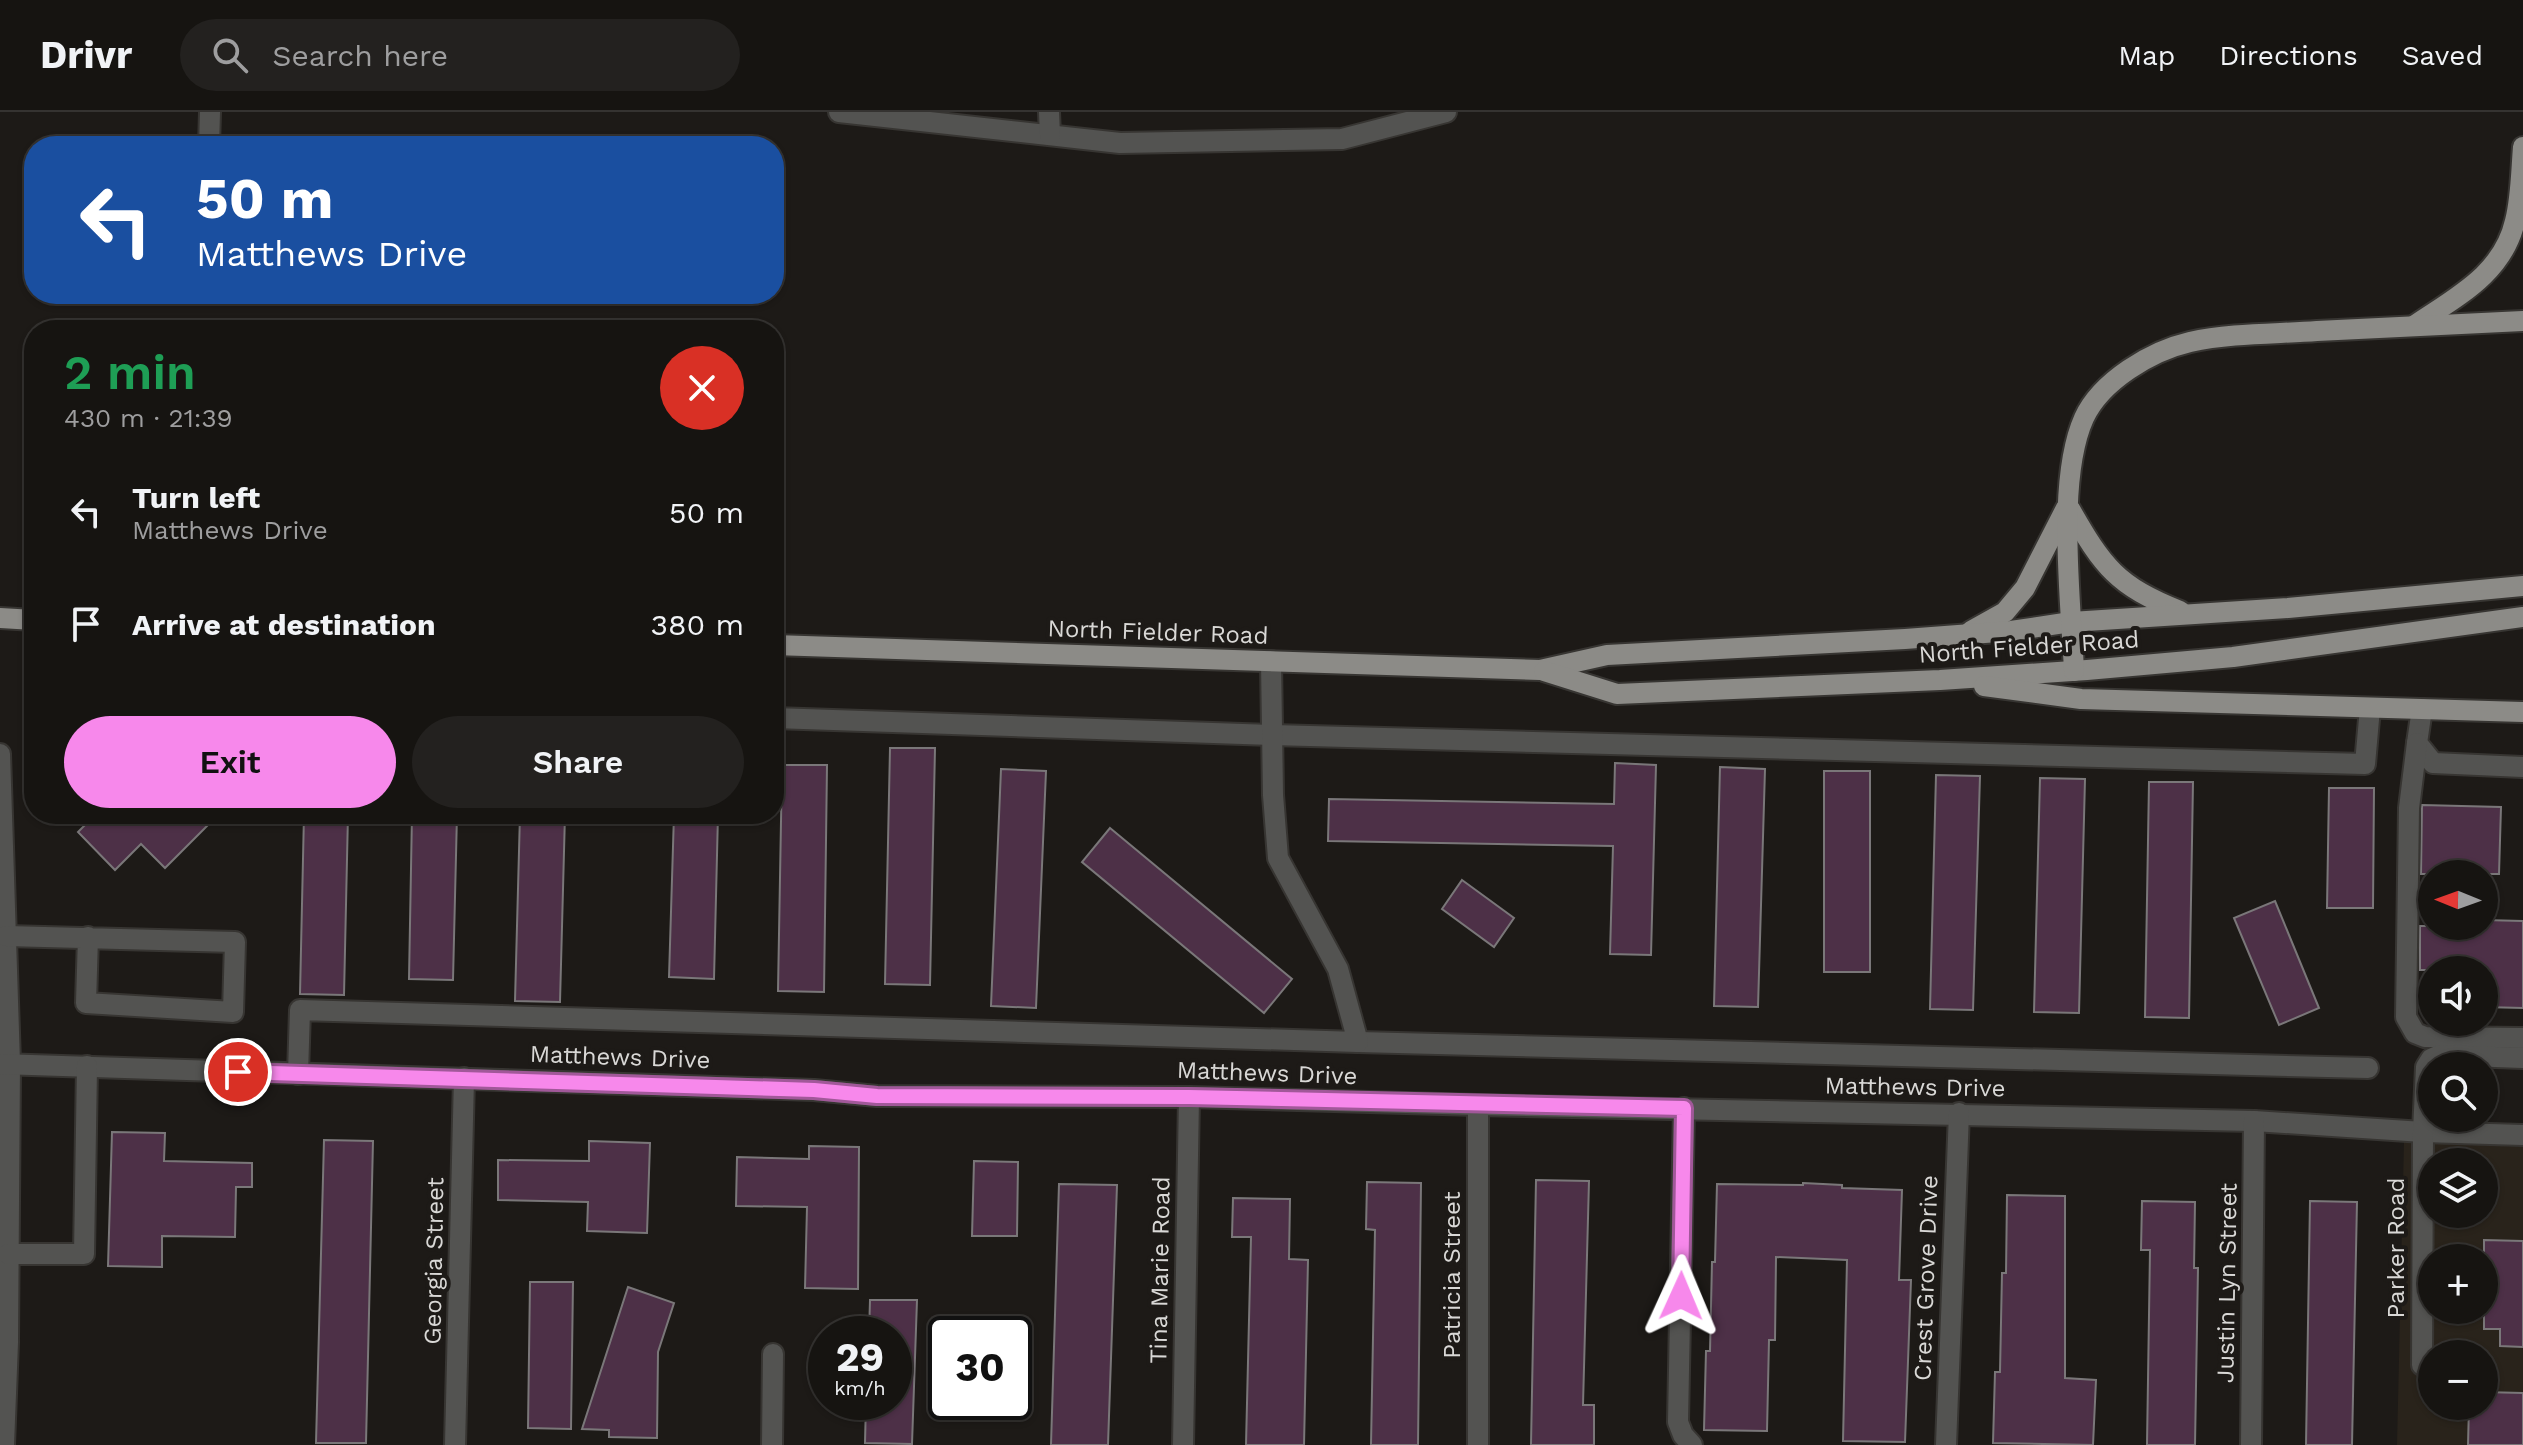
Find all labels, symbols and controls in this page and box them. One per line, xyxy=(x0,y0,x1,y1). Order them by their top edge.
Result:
search box xyxy=(180,19,740,91)
text: Drivr xyxy=(40,33,132,77)
icon: search xyxy=(208,33,252,77)
text: Search here xyxy=(272,38,448,73)
text: Map xyxy=(2118,39,2175,72)
text: Directions xyxy=(2219,39,2358,72)
text: Saved xyxy=(2402,39,2483,72)
text: 50 m xyxy=(196,166,333,232)
icon: left xyxy=(64,168,168,272)
text: Matthews Drive xyxy=(196,233,467,275)
text: 2 min xyxy=(64,344,196,401)
button: close xyxy=(660,346,744,430)
text: 430 m · 21:39 xyxy=(64,403,233,433)
text: Turn left xyxy=(132,480,260,515)
icon: left xyxy=(64,490,108,534)
text: 50 m xyxy=(669,495,744,530)
text: Matthews Drive xyxy=(132,515,328,545)
icon: arrive xyxy=(64,602,108,646)
text: Arrive at destination xyxy=(132,607,436,642)
text: 380 m xyxy=(651,607,744,642)
street label: North Fielder Road xyxy=(1047,614,1269,650)
street label: North Fielder Road xyxy=(1918,625,2140,669)
button: Exit xyxy=(64,716,396,808)
button: Share xyxy=(412,716,744,808)
north arrow xyxy=(2418,860,2498,940)
map controls xyxy=(2418,860,2498,1420)
button: sound xyxy=(2418,956,2498,1036)
pin xyxy=(204,1038,272,1106)
street label: Matthews Drive xyxy=(529,1040,711,1074)
icon: arrive xyxy=(216,1050,260,1094)
button: search xyxy=(2418,1052,2498,1132)
street label: Matthews Drive xyxy=(1176,1056,1358,1090)
street label: Matthews Drive xyxy=(1824,1071,2006,1103)
button: layers xyxy=(2418,1148,2498,1228)
street label: Crest Grove Drive xyxy=(1908,1175,1944,1381)
street label: Tina Marie Road xyxy=(1144,1176,1176,1364)
street label: Georgia Street xyxy=(419,1177,449,1345)
street label: Parker Road xyxy=(2382,1177,2410,1319)
street label: Justin Lyn Street xyxy=(2211,1183,2243,1383)
street label: Patricia Street xyxy=(1438,1191,1466,1359)
button: + xyxy=(2418,1244,2498,1324)
position arrow xyxy=(1639,1254,1723,1338)
speed limit sign: 30 xyxy=(928,1316,1032,1420)
text: 29 xyxy=(836,1334,884,1381)
button: − xyxy=(2418,1340,2498,1420)
text: km/h xyxy=(834,1376,886,1400)

